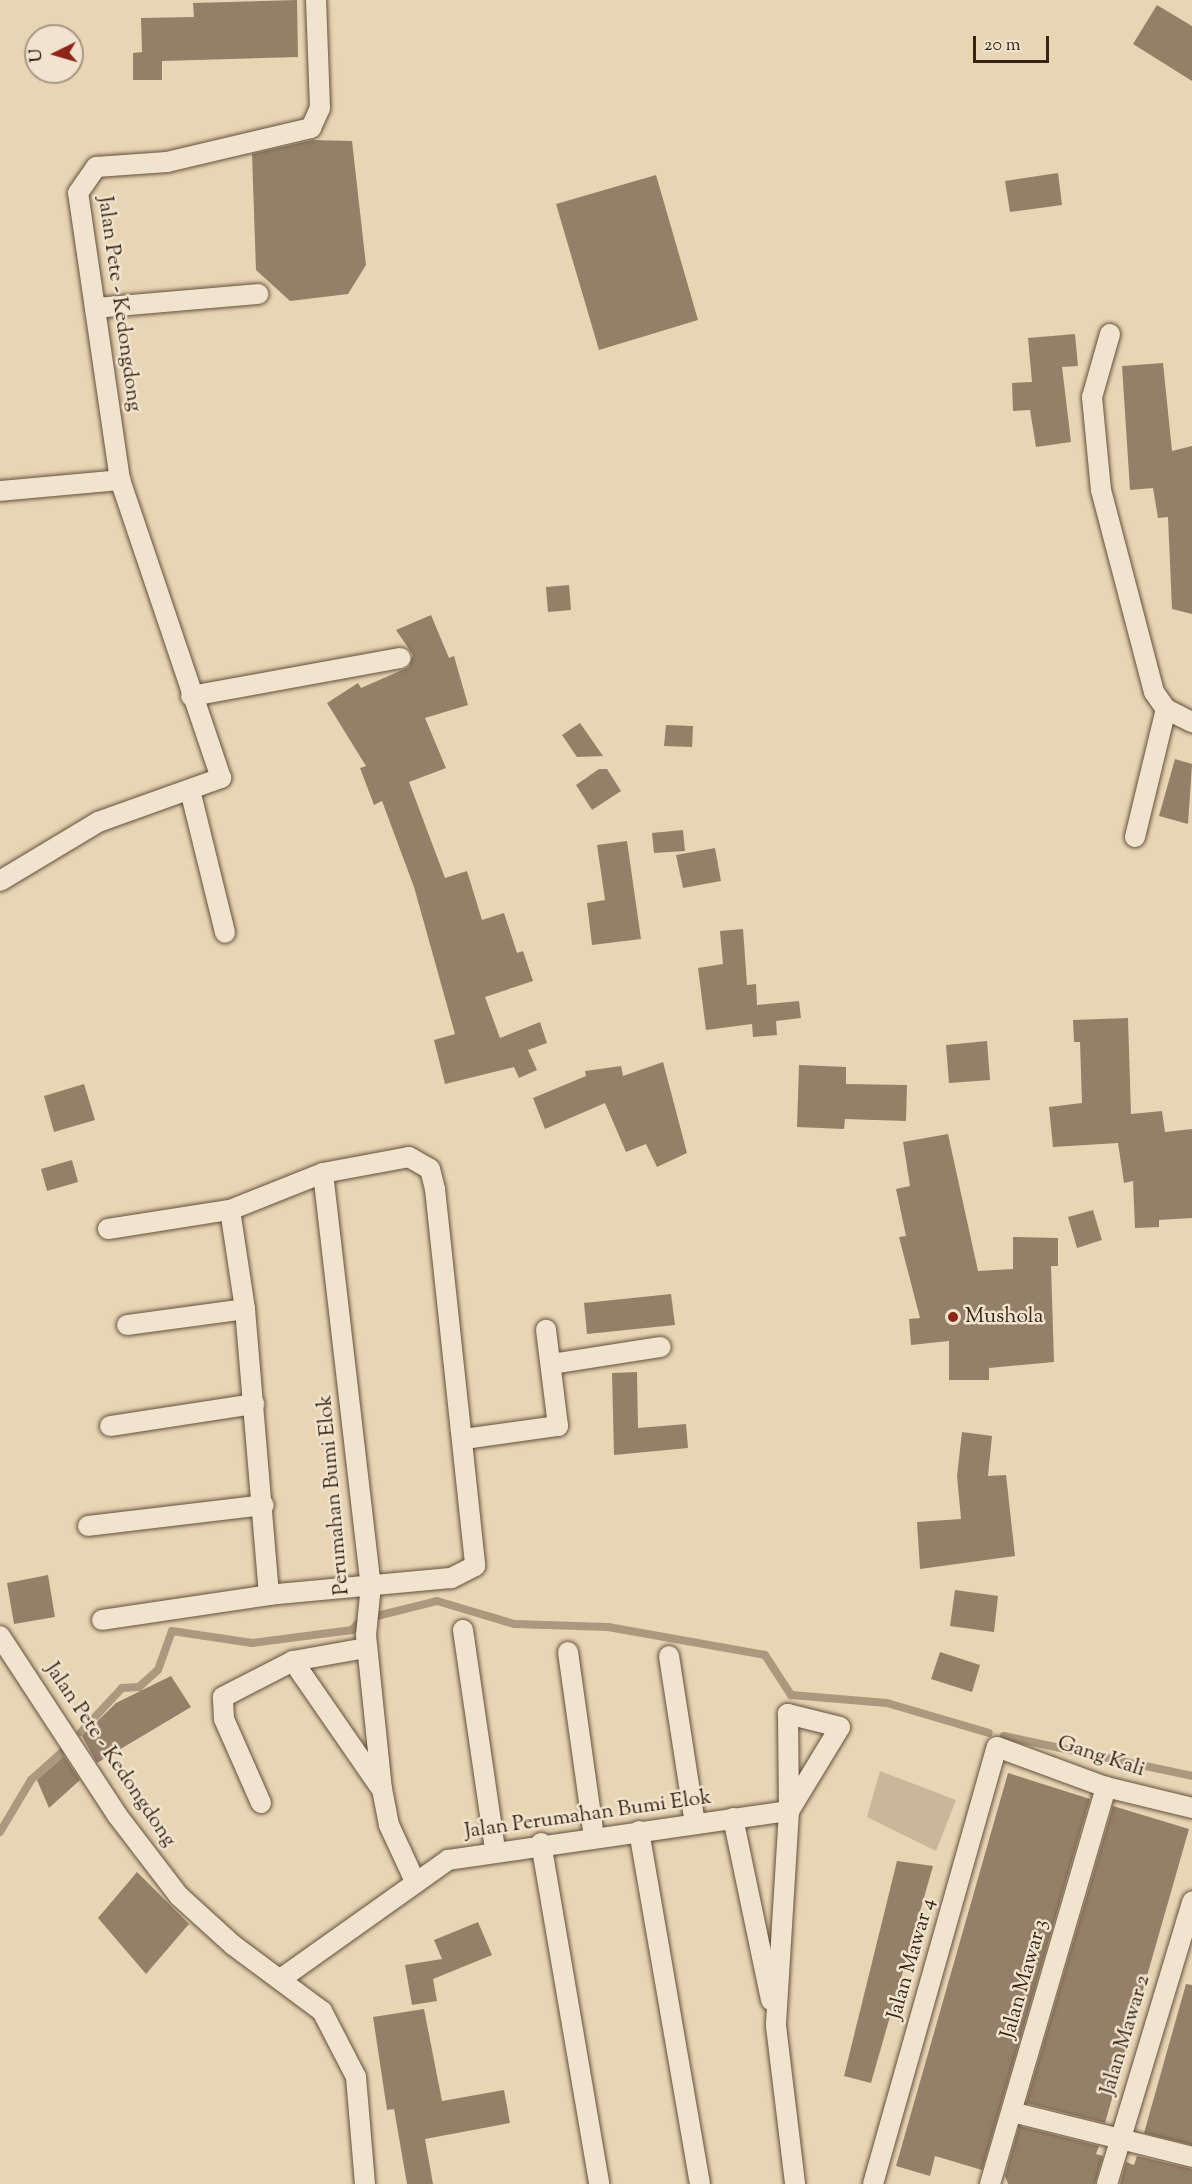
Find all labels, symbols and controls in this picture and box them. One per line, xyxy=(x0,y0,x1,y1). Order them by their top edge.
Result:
north arrow xyxy=(24,24,84,84)
scale bar xyxy=(976,24,1052,62)
text: 20 m xyxy=(984,33,1021,59)
text: U xyxy=(26,48,50,63)
street label: Jalan Pete - Kedongdong xyxy=(91,195,147,413)
place label: Mushola xyxy=(965,1304,1043,1330)
marker: Mushola xyxy=(946,1310,960,1324)
street label: Perumahan Bumi Elok xyxy=(313,1394,355,1596)
street label: Jalan Pete - Kedongdong xyxy=(39,1658,181,1852)
street label: Gang Kali xyxy=(1054,1731,1148,1783)
street label: Jalan Perumahan Bumi Elok xyxy=(463,1785,713,1845)
street label: Jalan Mawar 4 xyxy=(883,1895,941,2023)
street label: Jalan Mawar 3 xyxy=(996,1917,1054,2041)
street label: Jalan Mawar 2 xyxy=(1096,1972,1156,2098)

